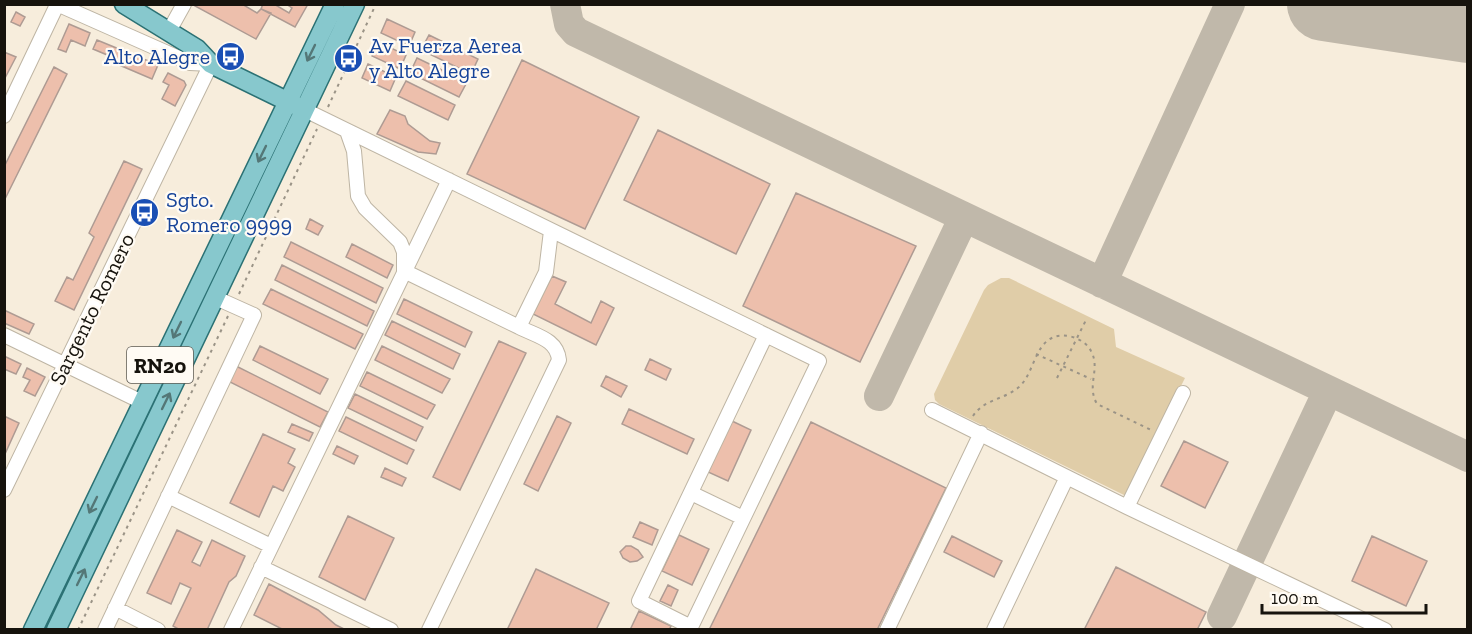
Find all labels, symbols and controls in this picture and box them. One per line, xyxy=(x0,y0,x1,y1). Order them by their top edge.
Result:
place label: Av Fuerza Aerea y Alto Alegre xyxy=(369,32,522,84)
bus stop icon: Alto Alegre xyxy=(215,40,247,72)
bus stop icon: Av Fuerza Aerea y Alto Alegre xyxy=(332,42,364,74)
place label: Alto Alegre xyxy=(104,43,210,70)
one-way arrow xyxy=(305,44,317,62)
one-way arrow xyxy=(256,145,268,163)
place label: Sgto. Romero 9999 xyxy=(166,186,292,238)
bus stop icon: Sgto. Romero 9999 xyxy=(129,196,161,228)
street label: Sargento Romero xyxy=(44,229,140,389)
one-way arrow xyxy=(171,320,183,338)
road number: RN20 xyxy=(127,347,193,383)
one-way arrow xyxy=(160,392,172,410)
one-way arrow xyxy=(86,496,98,514)
one-way arrow xyxy=(76,568,88,586)
scale bar xyxy=(1262,577,1426,615)
text: 100 m xyxy=(1271,587,1319,609)

